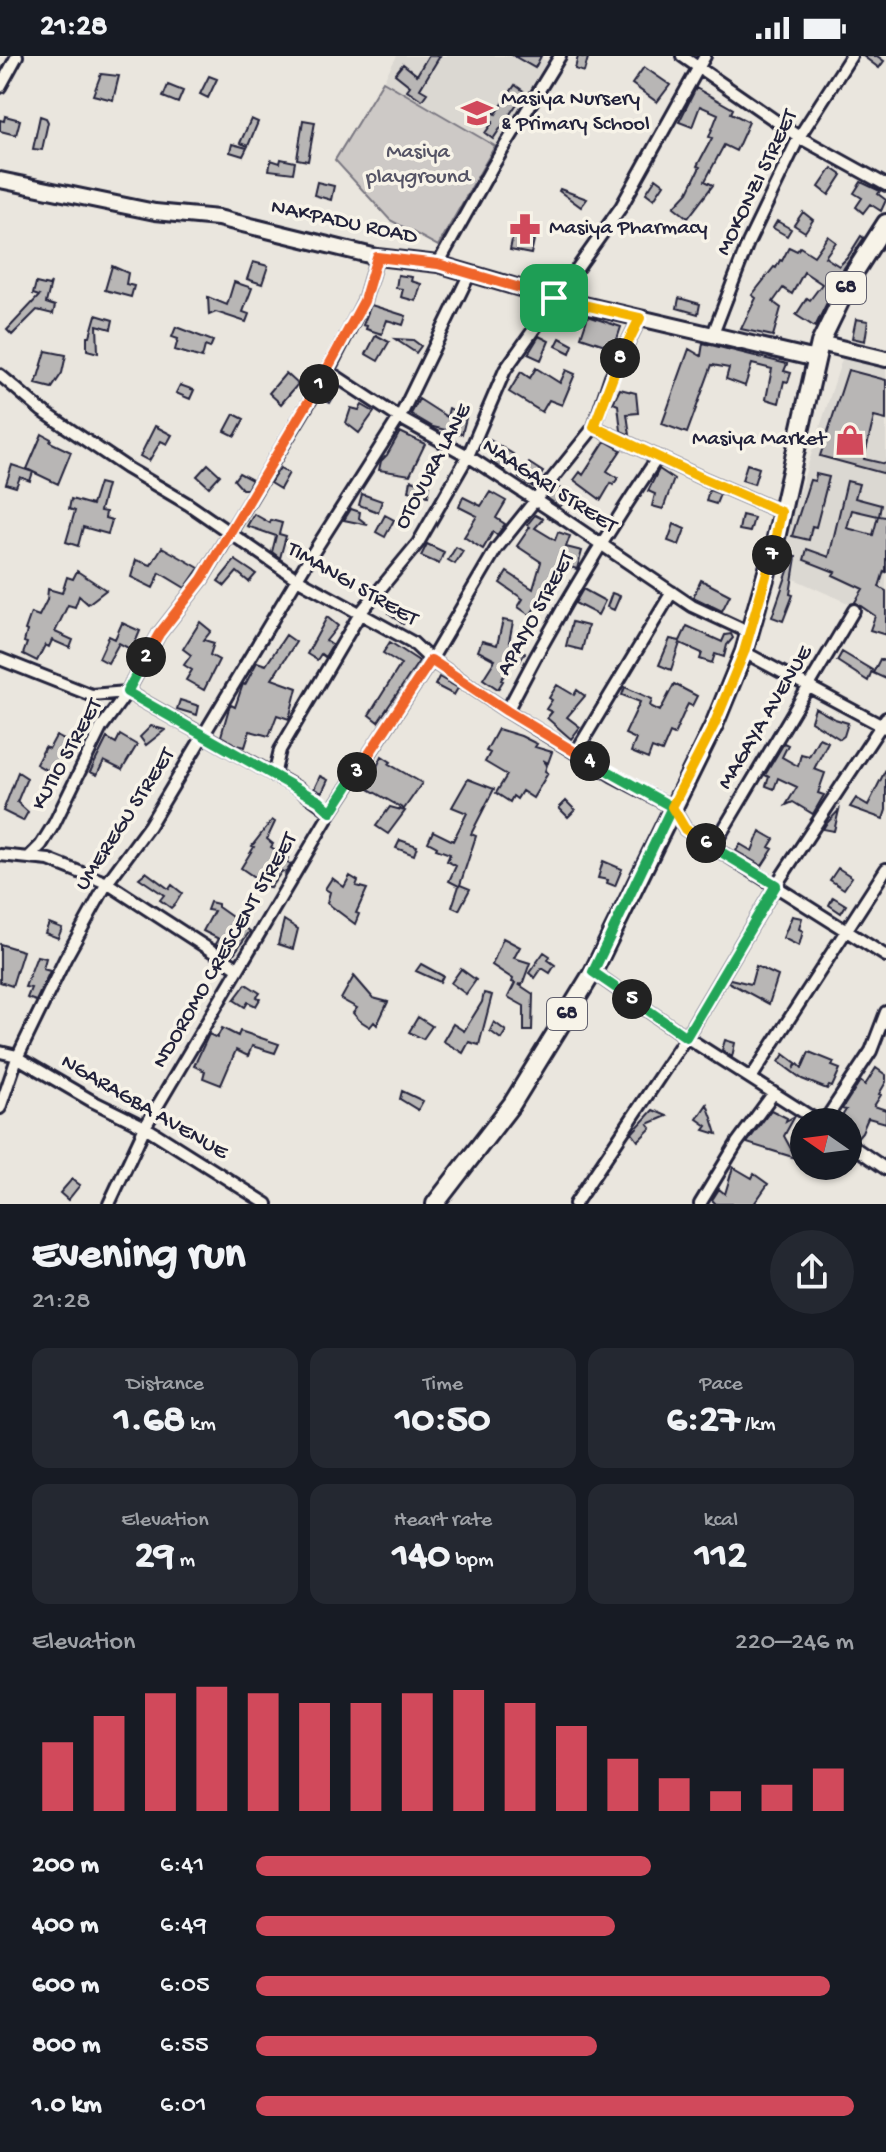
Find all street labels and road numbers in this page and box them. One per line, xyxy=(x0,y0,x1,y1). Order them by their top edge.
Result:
street label: MOKONZI STREET xyxy=(711,104,805,260)
street label: NAKPADU ROAD xyxy=(268,195,420,251)
road number: 68 xyxy=(826,272,866,304)
street label: OTOVURA LANE xyxy=(390,399,479,534)
street label: NAAGARI STREET xyxy=(477,434,622,541)
street label: TIMANGI STREET xyxy=(280,536,423,634)
street label: APAIYO STREET xyxy=(492,546,583,681)
street label: MAGAYA AVENUE xyxy=(713,640,820,795)
street label: KUTIO STREET xyxy=(27,694,110,815)
street label: UMEREGU STREET xyxy=(70,743,183,896)
street label: NDOROMO CRESCENT STREET xyxy=(148,827,305,1073)
road number: 68 xyxy=(547,998,587,1030)
street label: NGARAGBA AVENUE xyxy=(56,1050,233,1167)

